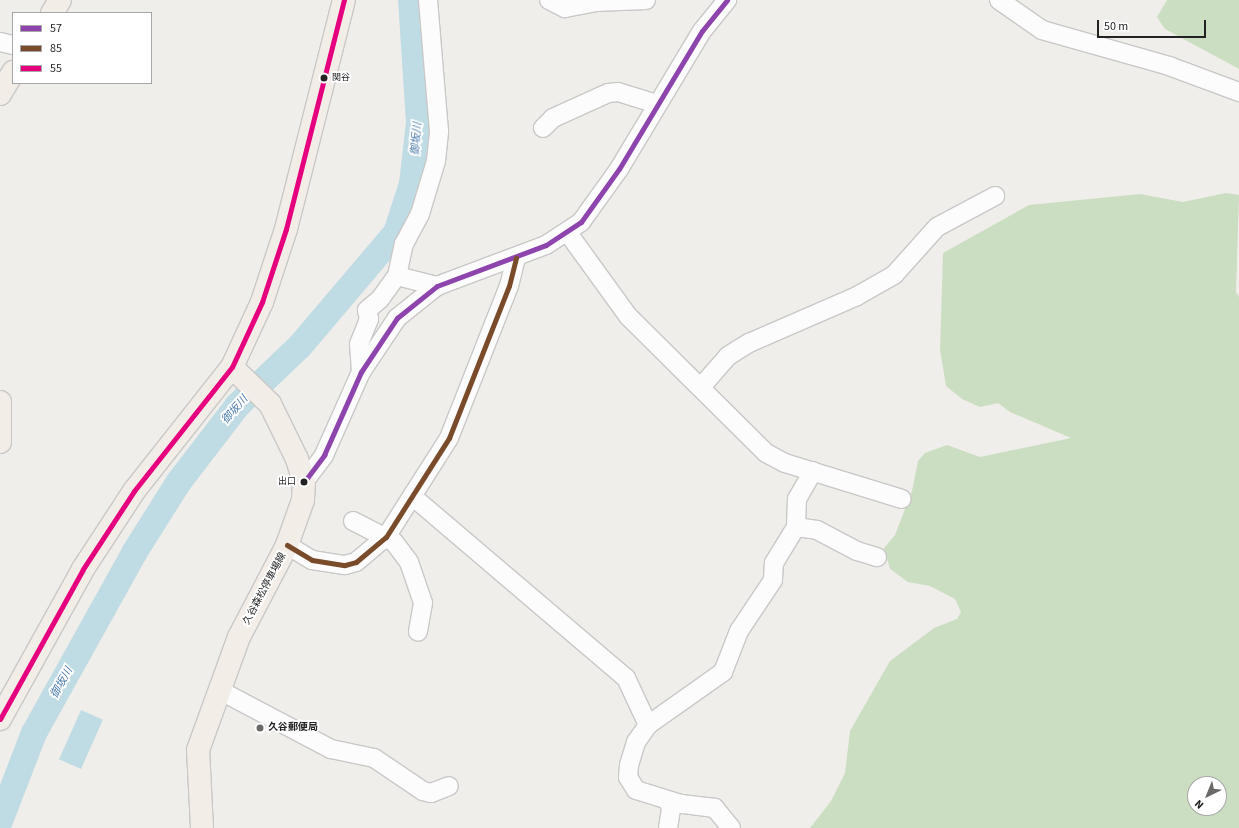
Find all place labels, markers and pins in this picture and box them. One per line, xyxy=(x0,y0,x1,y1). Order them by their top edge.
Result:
marker: 関谷 xyxy=(319,73,329,83)
place label: 関谷 xyxy=(332,73,350,83)
place label: 出口 xyxy=(278,477,296,487)
marker: 出口 xyxy=(299,477,309,487)
place label: 久谷郵便局 xyxy=(268,722,318,734)
marker: 久谷郵便局 xyxy=(255,723,265,733)

